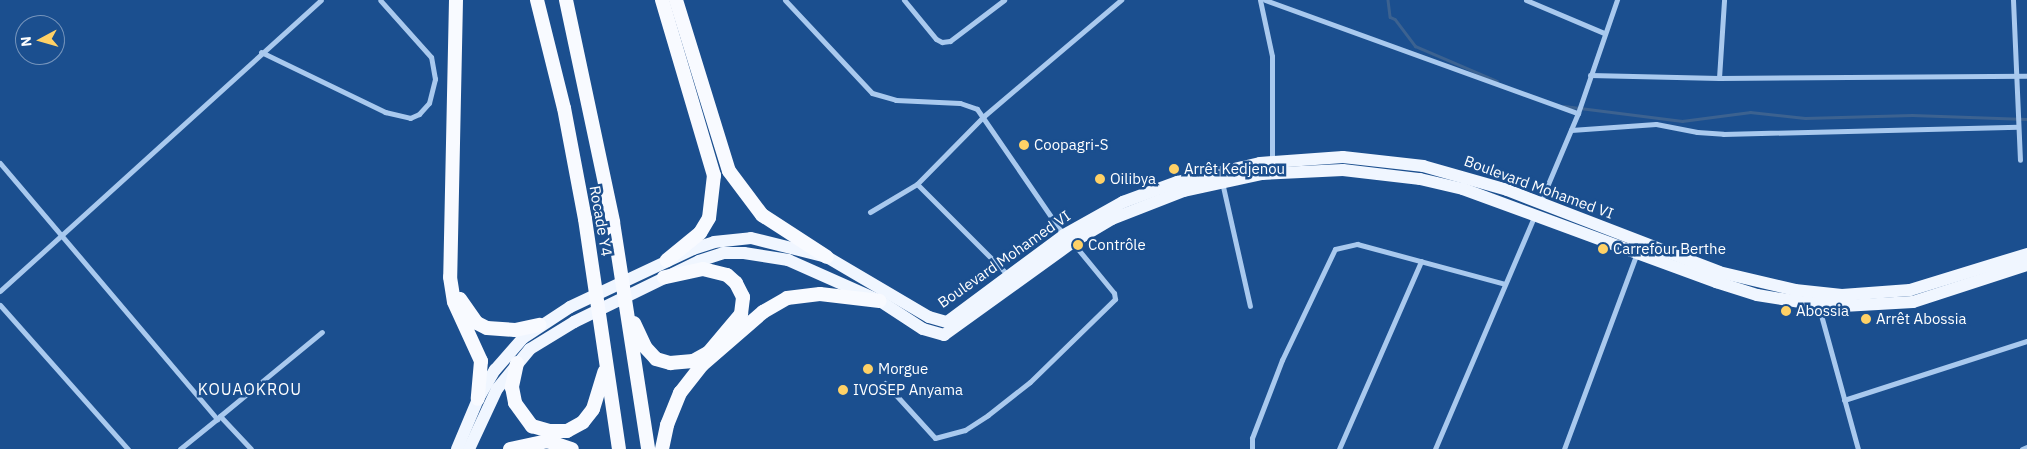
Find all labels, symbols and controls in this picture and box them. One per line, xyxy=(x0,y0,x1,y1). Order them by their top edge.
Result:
north arrow xyxy=(15,15,65,65)
text: N xyxy=(17,35,36,47)
place label: Coopagri-S xyxy=(1034,136,1108,154)
marker: Coopagri-S xyxy=(1018,139,1030,151)
street label: Boulevard Mohamed VI xyxy=(1462,152,1616,222)
place label: Arrêt Kedjenou xyxy=(1184,160,1285,178)
marker: Arrêt Kedjenou xyxy=(1168,163,1180,175)
place label: Oilibya xyxy=(1110,170,1156,188)
marker: Oilibya xyxy=(1094,173,1106,185)
street label: Rocade Y4 xyxy=(586,184,616,258)
street label: Boulevard Mohamed VI xyxy=(934,206,1074,312)
place label: Contrôle xyxy=(1088,236,1146,254)
marker: Contrôle xyxy=(1072,239,1084,251)
place label: Carrefour Berthe xyxy=(1613,240,1726,258)
marker: Carrefour Berthe xyxy=(1597,243,1609,255)
place label: Abossia xyxy=(1796,302,1849,320)
marker: Abossia xyxy=(1780,305,1792,317)
place label: Arrêt Abossia xyxy=(1876,310,1967,328)
marker: Arrêt Abossia xyxy=(1860,313,1872,325)
place label: Morgue xyxy=(878,360,928,378)
marker: Morgue xyxy=(862,363,874,375)
district label: KOUAOKROU xyxy=(197,379,303,399)
place label: IVOSEP Anyama xyxy=(853,381,963,399)
marker: IVOSEP Anyama xyxy=(837,384,849,396)

